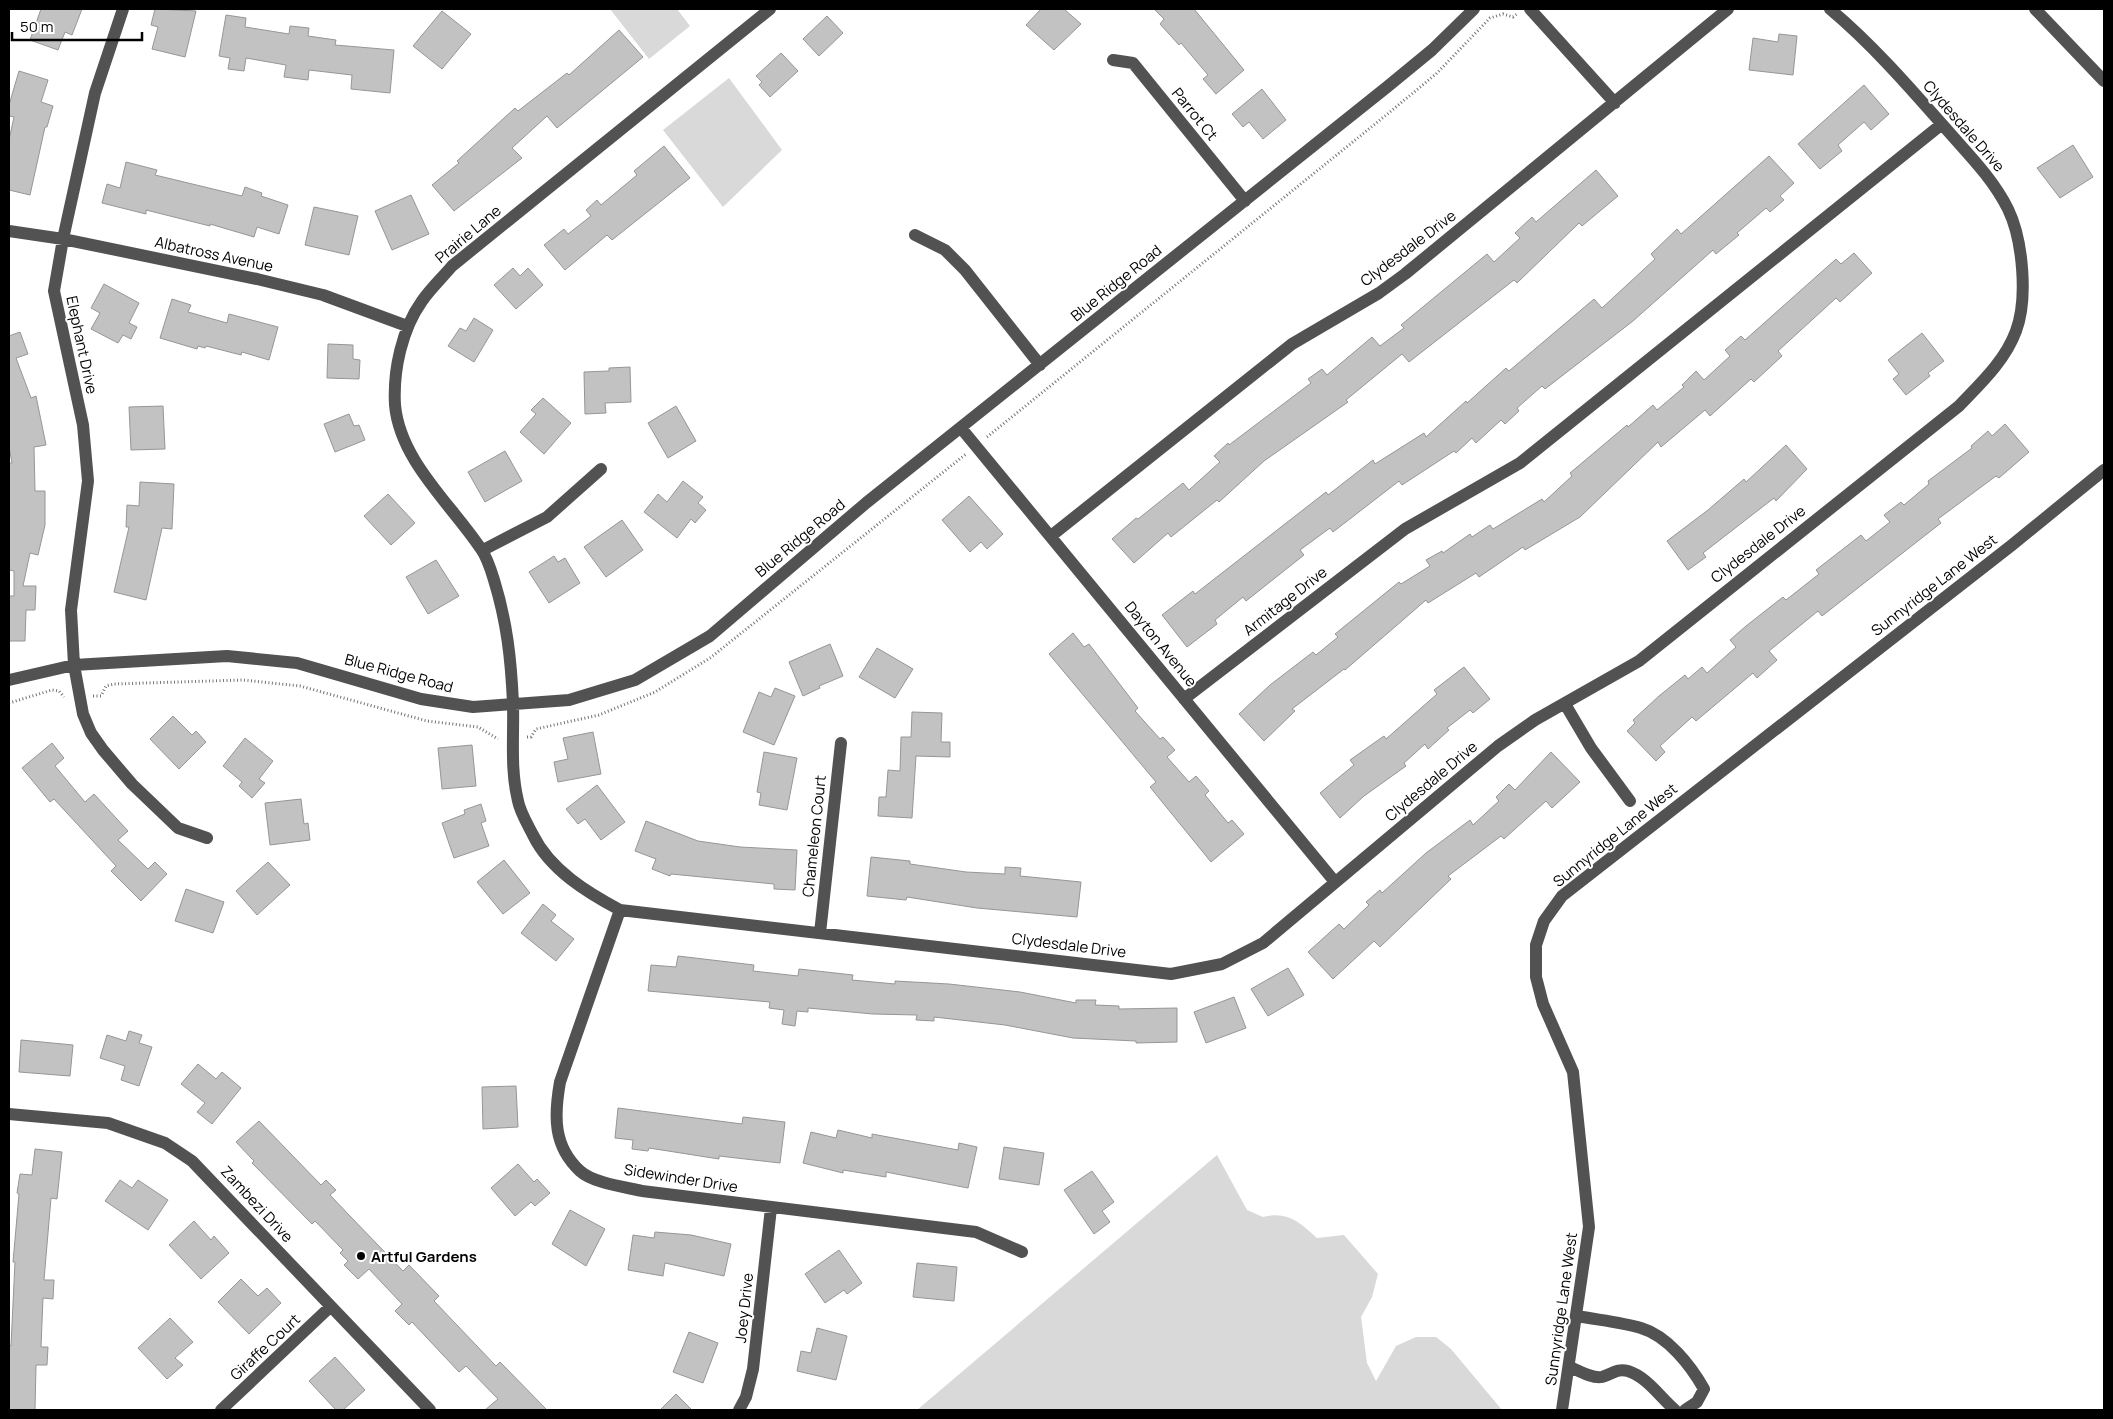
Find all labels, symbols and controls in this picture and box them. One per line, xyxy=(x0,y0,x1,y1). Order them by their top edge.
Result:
scale bar xyxy=(12,10,142,42)
text: 50 m xyxy=(20,16,54,37)
street label: Clydesdale Drive xyxy=(1918,76,2010,176)
street label: Parrot Ct xyxy=(1167,83,1223,145)
street label: Prairie Lane xyxy=(430,200,506,268)
street label: Clydesdale Drive xyxy=(1356,205,1460,291)
street label: Albatross Avenue xyxy=(153,231,275,277)
street label: Blue Ridge Road xyxy=(1066,240,1166,326)
street label: Elephant Drive xyxy=(61,294,103,396)
street label: Blue Ridge Road xyxy=(751,494,849,582)
street label: Clydesdale Drive xyxy=(1706,500,1810,588)
street label: Sunnyridge Lane West xyxy=(1867,529,2001,641)
street label: Armitage Drive xyxy=(1239,561,1332,640)
street label: Dayton Avenue xyxy=(1120,597,1202,691)
street label: Blue Ridge Road xyxy=(342,648,456,698)
street label: Clydesdale Drive xyxy=(1380,736,1482,826)
street label: Chameleon Court xyxy=(797,774,831,898)
street label: Sunnyridge Lane West xyxy=(1548,778,1682,892)
street label: Clydesdale Drive xyxy=(1011,928,1128,962)
street label: Sidewinder Drive xyxy=(623,1159,740,1197)
street label: Zambezi Drive xyxy=(216,1161,298,1247)
street label: Sunnyridge Lane West xyxy=(1540,1231,1582,1387)
place label: Artful Gardens xyxy=(371,1246,477,1267)
marker: Artful Gardens xyxy=(355,1250,367,1262)
street label: Joey Drive xyxy=(730,1272,758,1344)
street label: Giraffe Court xyxy=(225,1309,305,1385)

